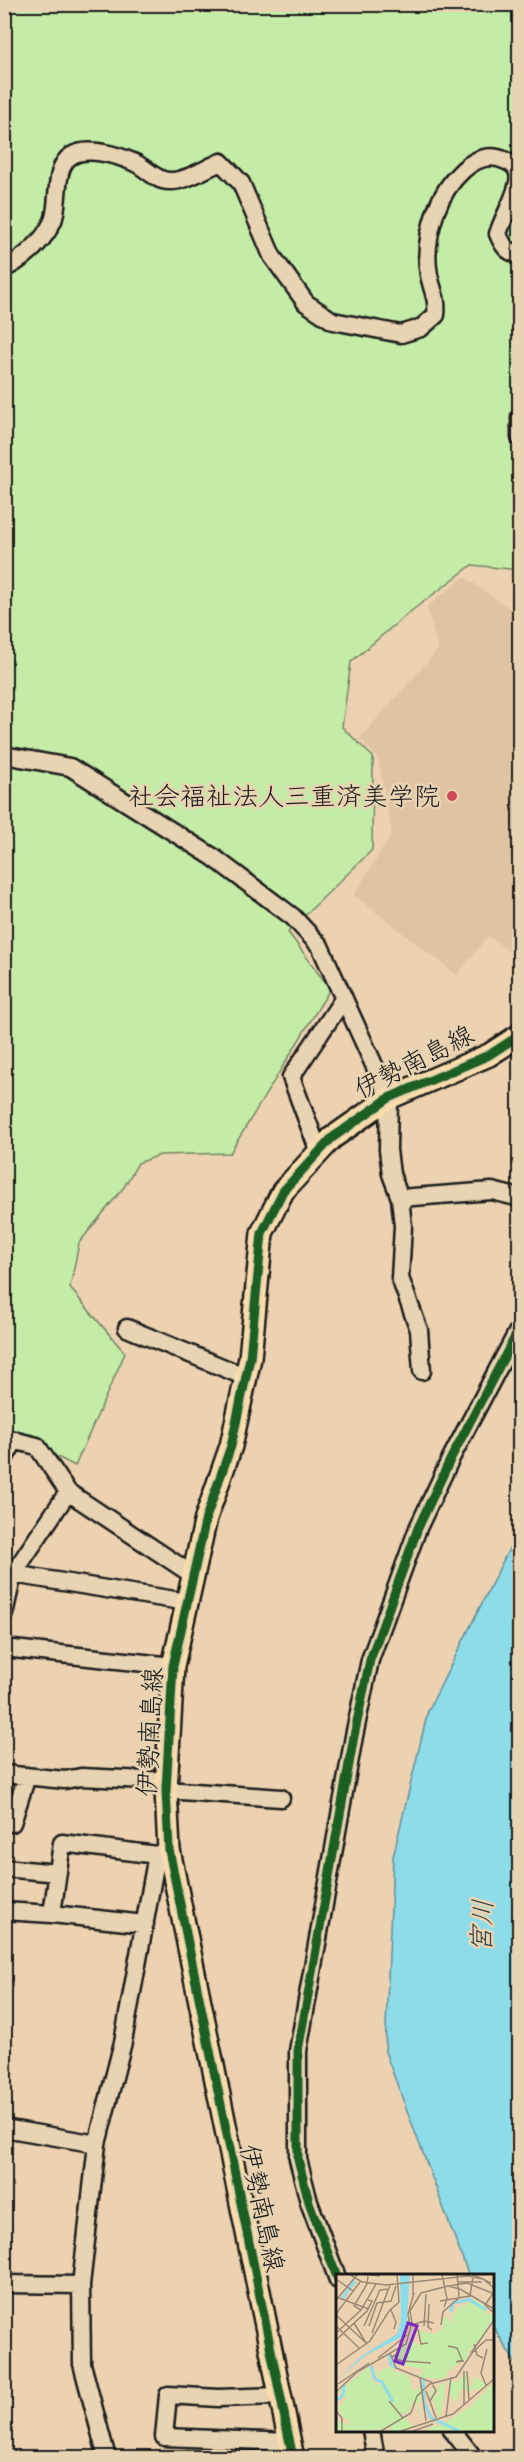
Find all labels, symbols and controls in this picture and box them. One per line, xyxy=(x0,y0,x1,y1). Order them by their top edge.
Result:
place label: 社会福祉法人三重済美学院 xyxy=(128,780,440,813)
marker: 社会福祉法人三重済美学院 xyxy=(445,789,459,803)
street label: 伊勢南島線 xyxy=(349,1018,479,1106)
street label: 伊勢南島線 xyxy=(130,1666,170,1798)
water label: 宮川 xyxy=(464,1898,500,1954)
street label: 伊勢南島線 xyxy=(232,2141,292,2275)
inset map xyxy=(336,2274,494,2432)

